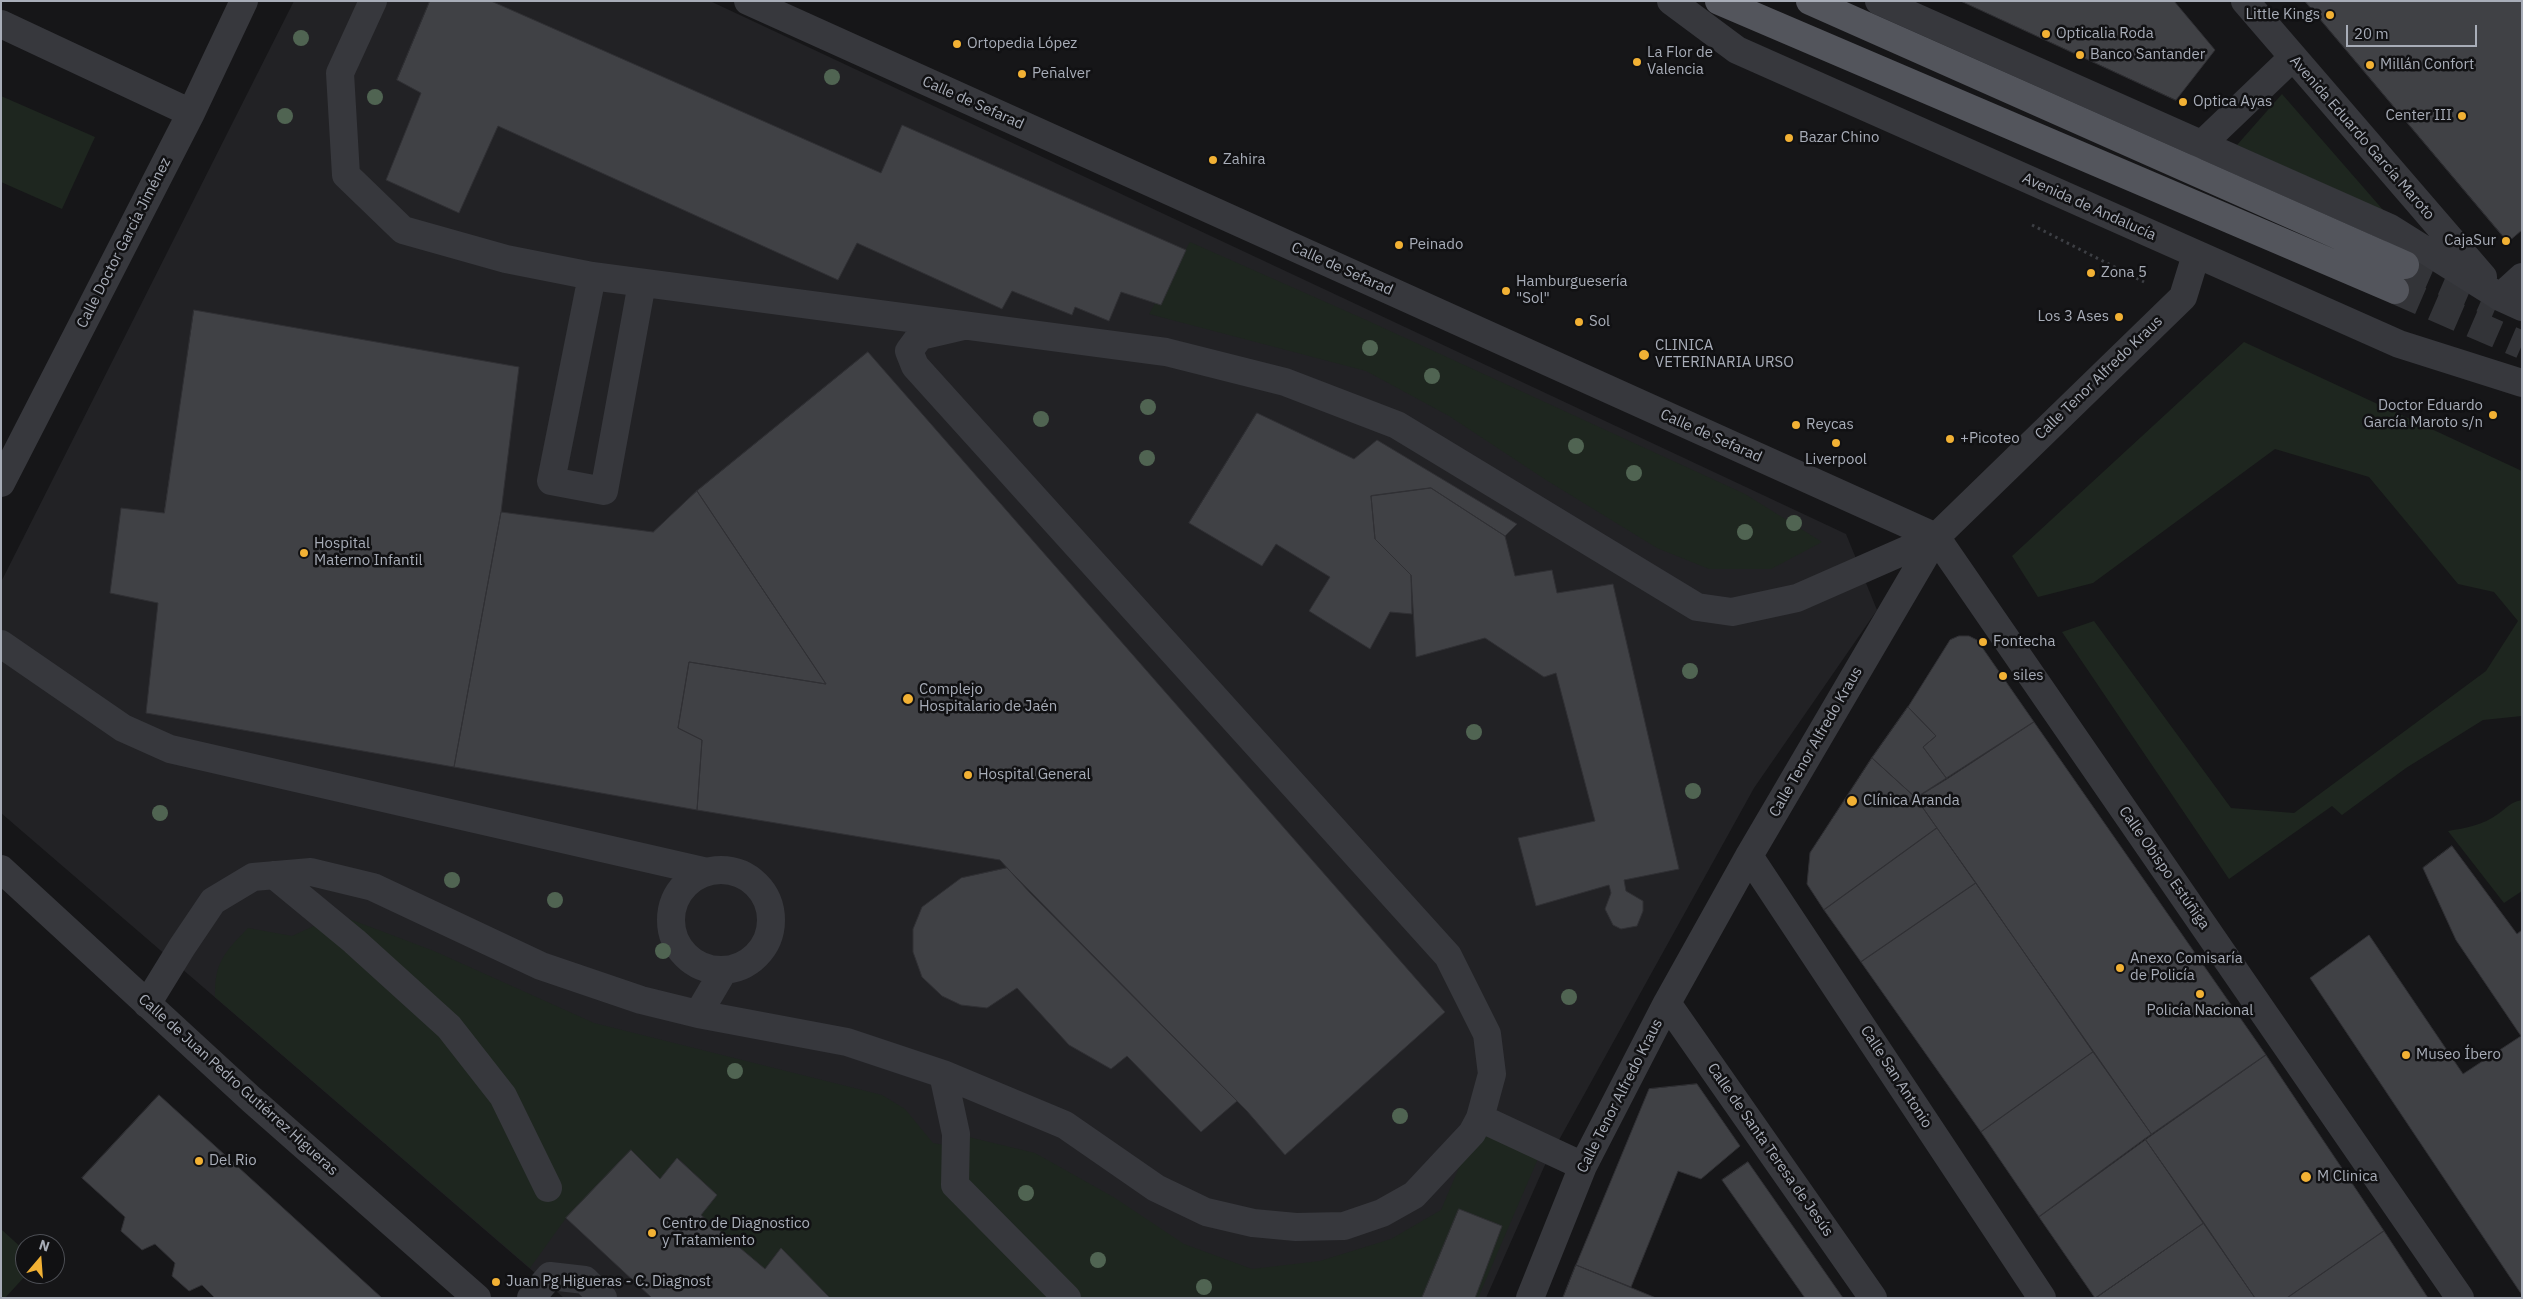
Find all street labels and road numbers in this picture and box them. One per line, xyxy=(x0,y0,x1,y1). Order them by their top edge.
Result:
street label: Avenida Eduardo García Maroto xyxy=(2286,52,2438,224)
street label: Calle de Sefarad xyxy=(919,72,1027,134)
street label: Calle Doctor García Jiménez xyxy=(73,155,175,331)
street label: Avenida de Andalucía xyxy=(2019,169,2159,245)
street label: Calle de Sefarad xyxy=(1288,238,1396,300)
street label: Calle Tenor Alfredo Kraus xyxy=(2031,312,2167,444)
street label: Calle de Sefarad xyxy=(1657,405,1765,467)
street label: Calle Tenor Alfredo Kraus xyxy=(1766,664,1866,820)
street label: Calle Obispo Estúñiga xyxy=(2115,803,2213,933)
street label: Calle de Juan Pedro Gutiérrez Higueras xyxy=(134,990,342,1180)
street label: Calle Tenor Alfredo Kraus xyxy=(1573,1016,1667,1176)
street label: Calle San Antonio xyxy=(1856,1022,1936,1132)
street label: Calle de Santa Teresa de Jesús xyxy=(1703,1060,1837,1240)

